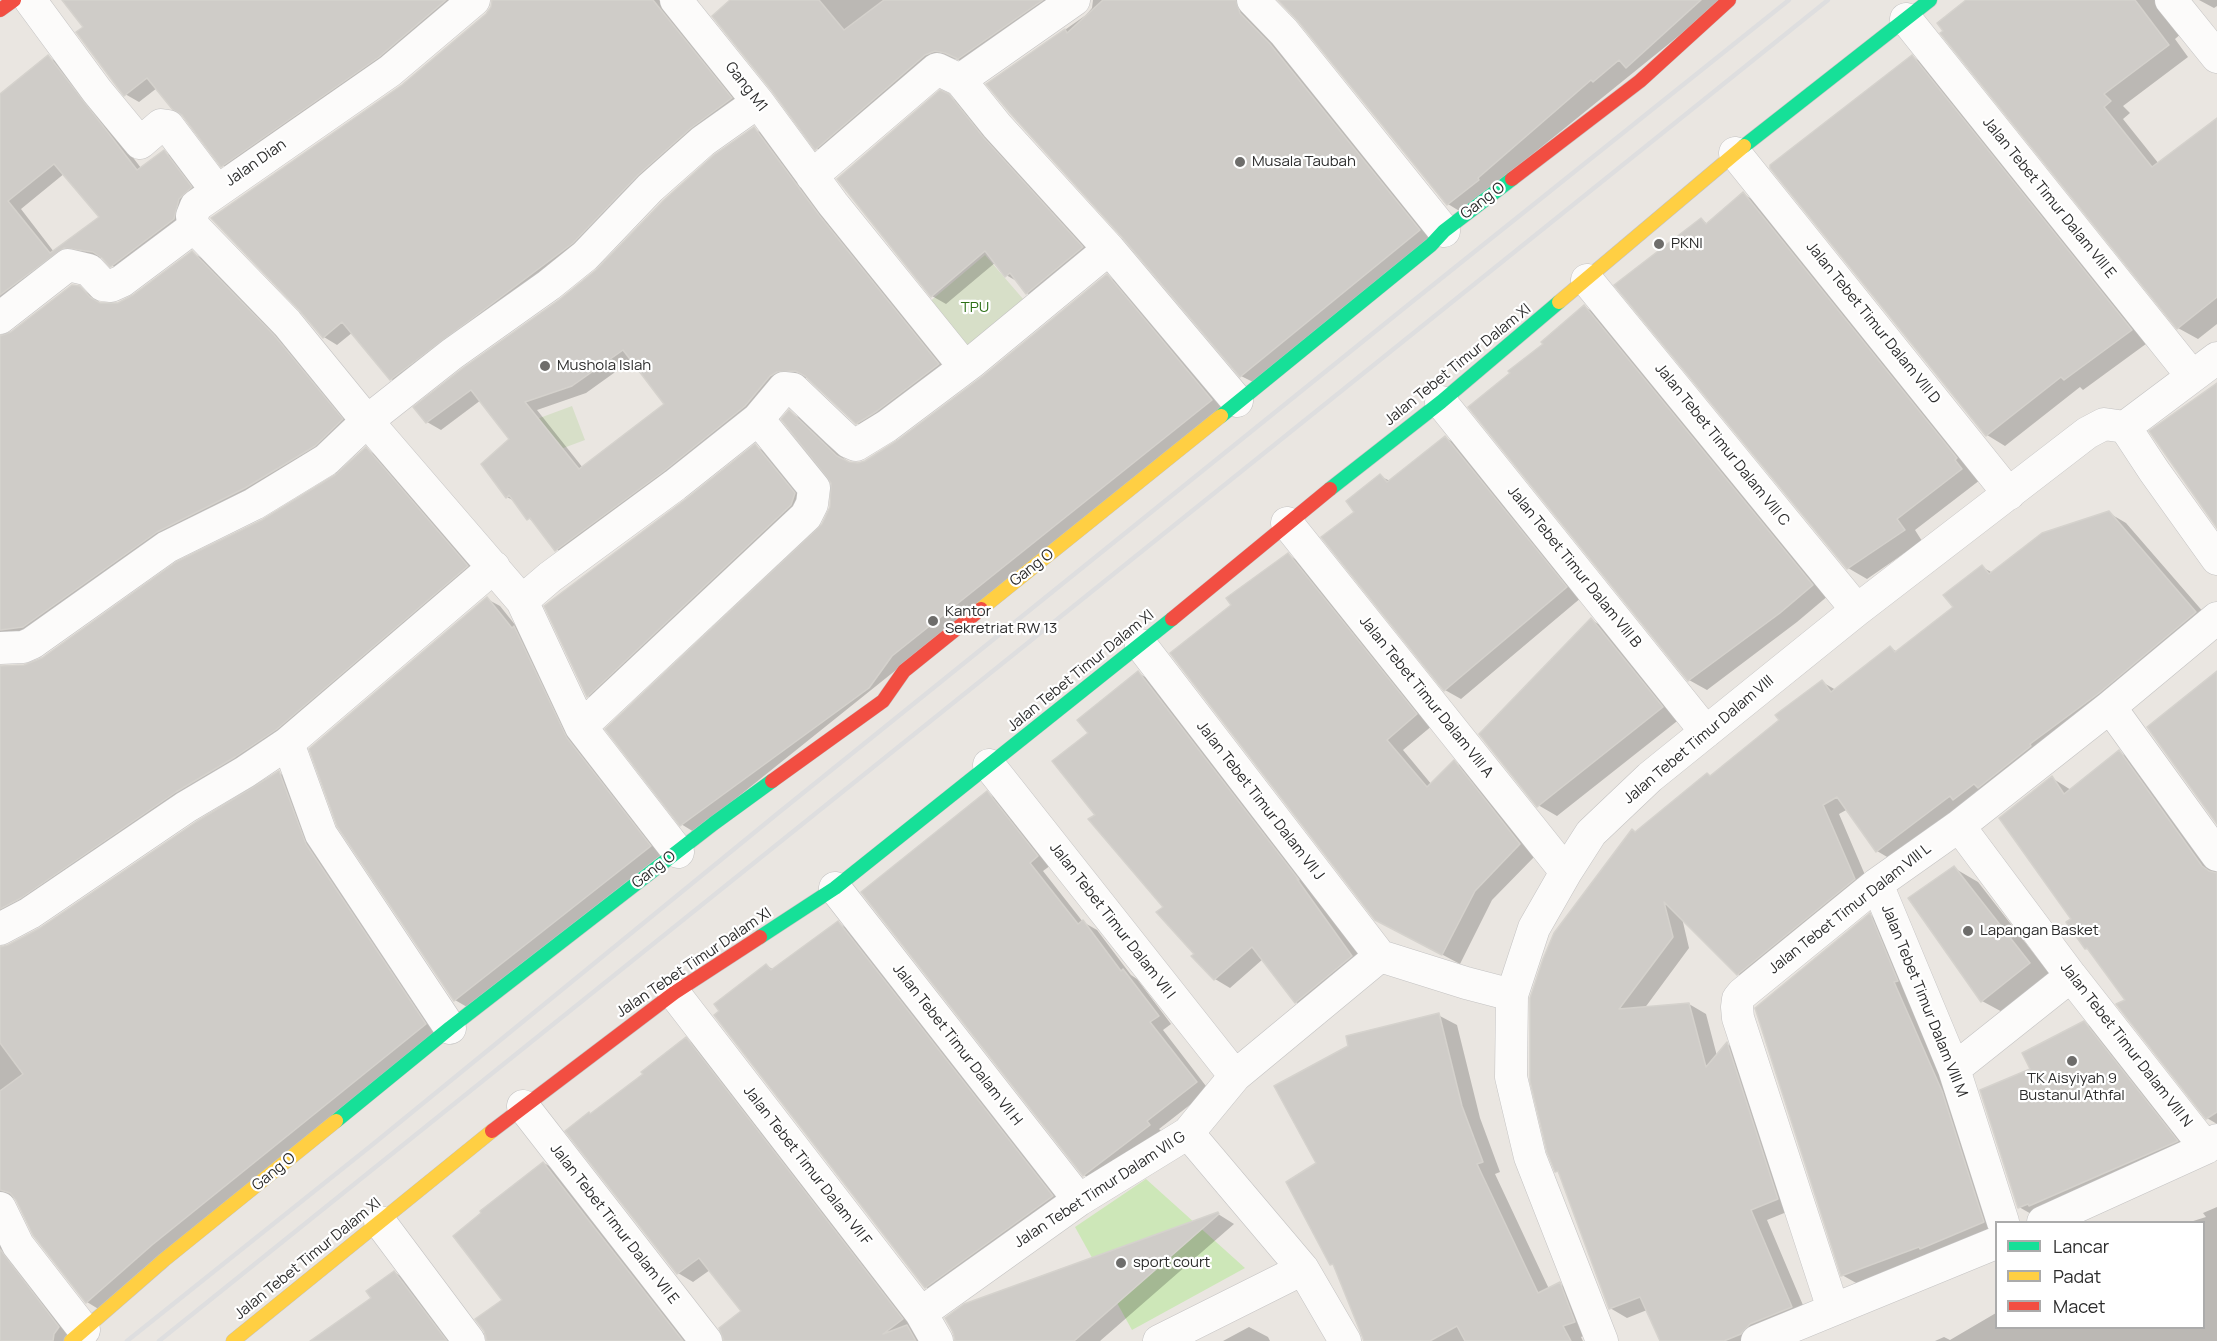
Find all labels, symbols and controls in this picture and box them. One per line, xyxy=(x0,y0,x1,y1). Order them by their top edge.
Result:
street label: Gang M1 xyxy=(721,59,771,115)
street label: Jalan Tebet Timur Dalam VIII E xyxy=(1979,114,2119,282)
street label: Jalan Dian xyxy=(222,136,290,190)
place label: Musala Taubah xyxy=(1252,153,1356,171)
marker: Musala Taubah xyxy=(1233,155,1247,169)
street label: Gang O xyxy=(1457,179,1509,223)
place label: PKNI xyxy=(1671,235,1703,253)
marker: PKNI xyxy=(1652,237,1666,251)
street label: Jalan Tebet Timur Dalam VIII D xyxy=(1802,238,1944,408)
park label: TPU xyxy=(961,299,989,317)
street label: Jalan Tebet Timur Dalam XI xyxy=(1381,300,1535,430)
place label: Mushola Islah xyxy=(557,357,651,375)
marker: Mushola Islah xyxy=(538,359,552,373)
street label: Jalan Tebet Timur Dalam VIII C xyxy=(1651,360,1793,530)
street label: Jalan Tebet Timur Dalam VIII B xyxy=(1503,483,1645,651)
street label: Gang O xyxy=(1007,545,1057,591)
place label: Kantor Sekretriat RW 13 xyxy=(945,603,1057,638)
street label: Jalan Tebet Timur Dalam XI xyxy=(1004,606,1158,736)
street label: Jalan Tebet Timur Dalam VIII A xyxy=(1355,613,1497,781)
marker: Kantor Sekretriat RW 13 xyxy=(926,614,940,628)
street label: Jalan Tebet Timur Dalam VIII xyxy=(1620,672,1778,808)
street label: Jalan Tebet Timur Dalam VII J xyxy=(1192,718,1328,884)
street label: Jalan Tebet Timur Dalam VII I xyxy=(1045,839,1179,1003)
street label: Jalan Tebet Timur Dalam VIII L xyxy=(1765,840,1935,978)
street label: Gang O xyxy=(629,847,679,893)
street label: Jalan Tebet Timur Dalam VIII M xyxy=(1877,902,1971,1100)
street label: Jalan Tebet Timur Dalam XI xyxy=(613,904,775,1022)
place label: Lapangan Basket xyxy=(1980,922,2099,940)
marker: Lapangan Basket xyxy=(1961,924,1975,938)
street label: Jalan Tebet Timur Dalam VIII N xyxy=(2056,959,2196,1131)
street label: Jalan Tebet Timur Dalam VII H xyxy=(888,961,1026,1129)
marker: TK Aisyiyah 9 Bustanul Athfal xyxy=(2065,1054,2079,1068)
place label: TK Aisyiyah 9 Bustanul Athfal xyxy=(2019,1070,2125,1105)
street label: Jalan Tebet Timur Dalam VII F xyxy=(739,1083,875,1249)
street label: Jalan Tebet Timur Dalam VII G xyxy=(1011,1128,1189,1252)
street label: Jalan Tebet Timur Dalam VII E xyxy=(546,1140,682,1308)
street label: Gang O xyxy=(249,1149,299,1195)
street label: Jalan Tebet Timur Dalam XI xyxy=(231,1194,385,1324)
legend xyxy=(1995,1221,2205,1329)
text: Lancar xyxy=(2053,1234,2109,1258)
place label: sport court xyxy=(1133,1254,1210,1272)
marker: sport court xyxy=(1114,1256,1128,1270)
text: Padat xyxy=(2053,1264,2101,1288)
text: Macet xyxy=(2053,1294,2106,1318)

